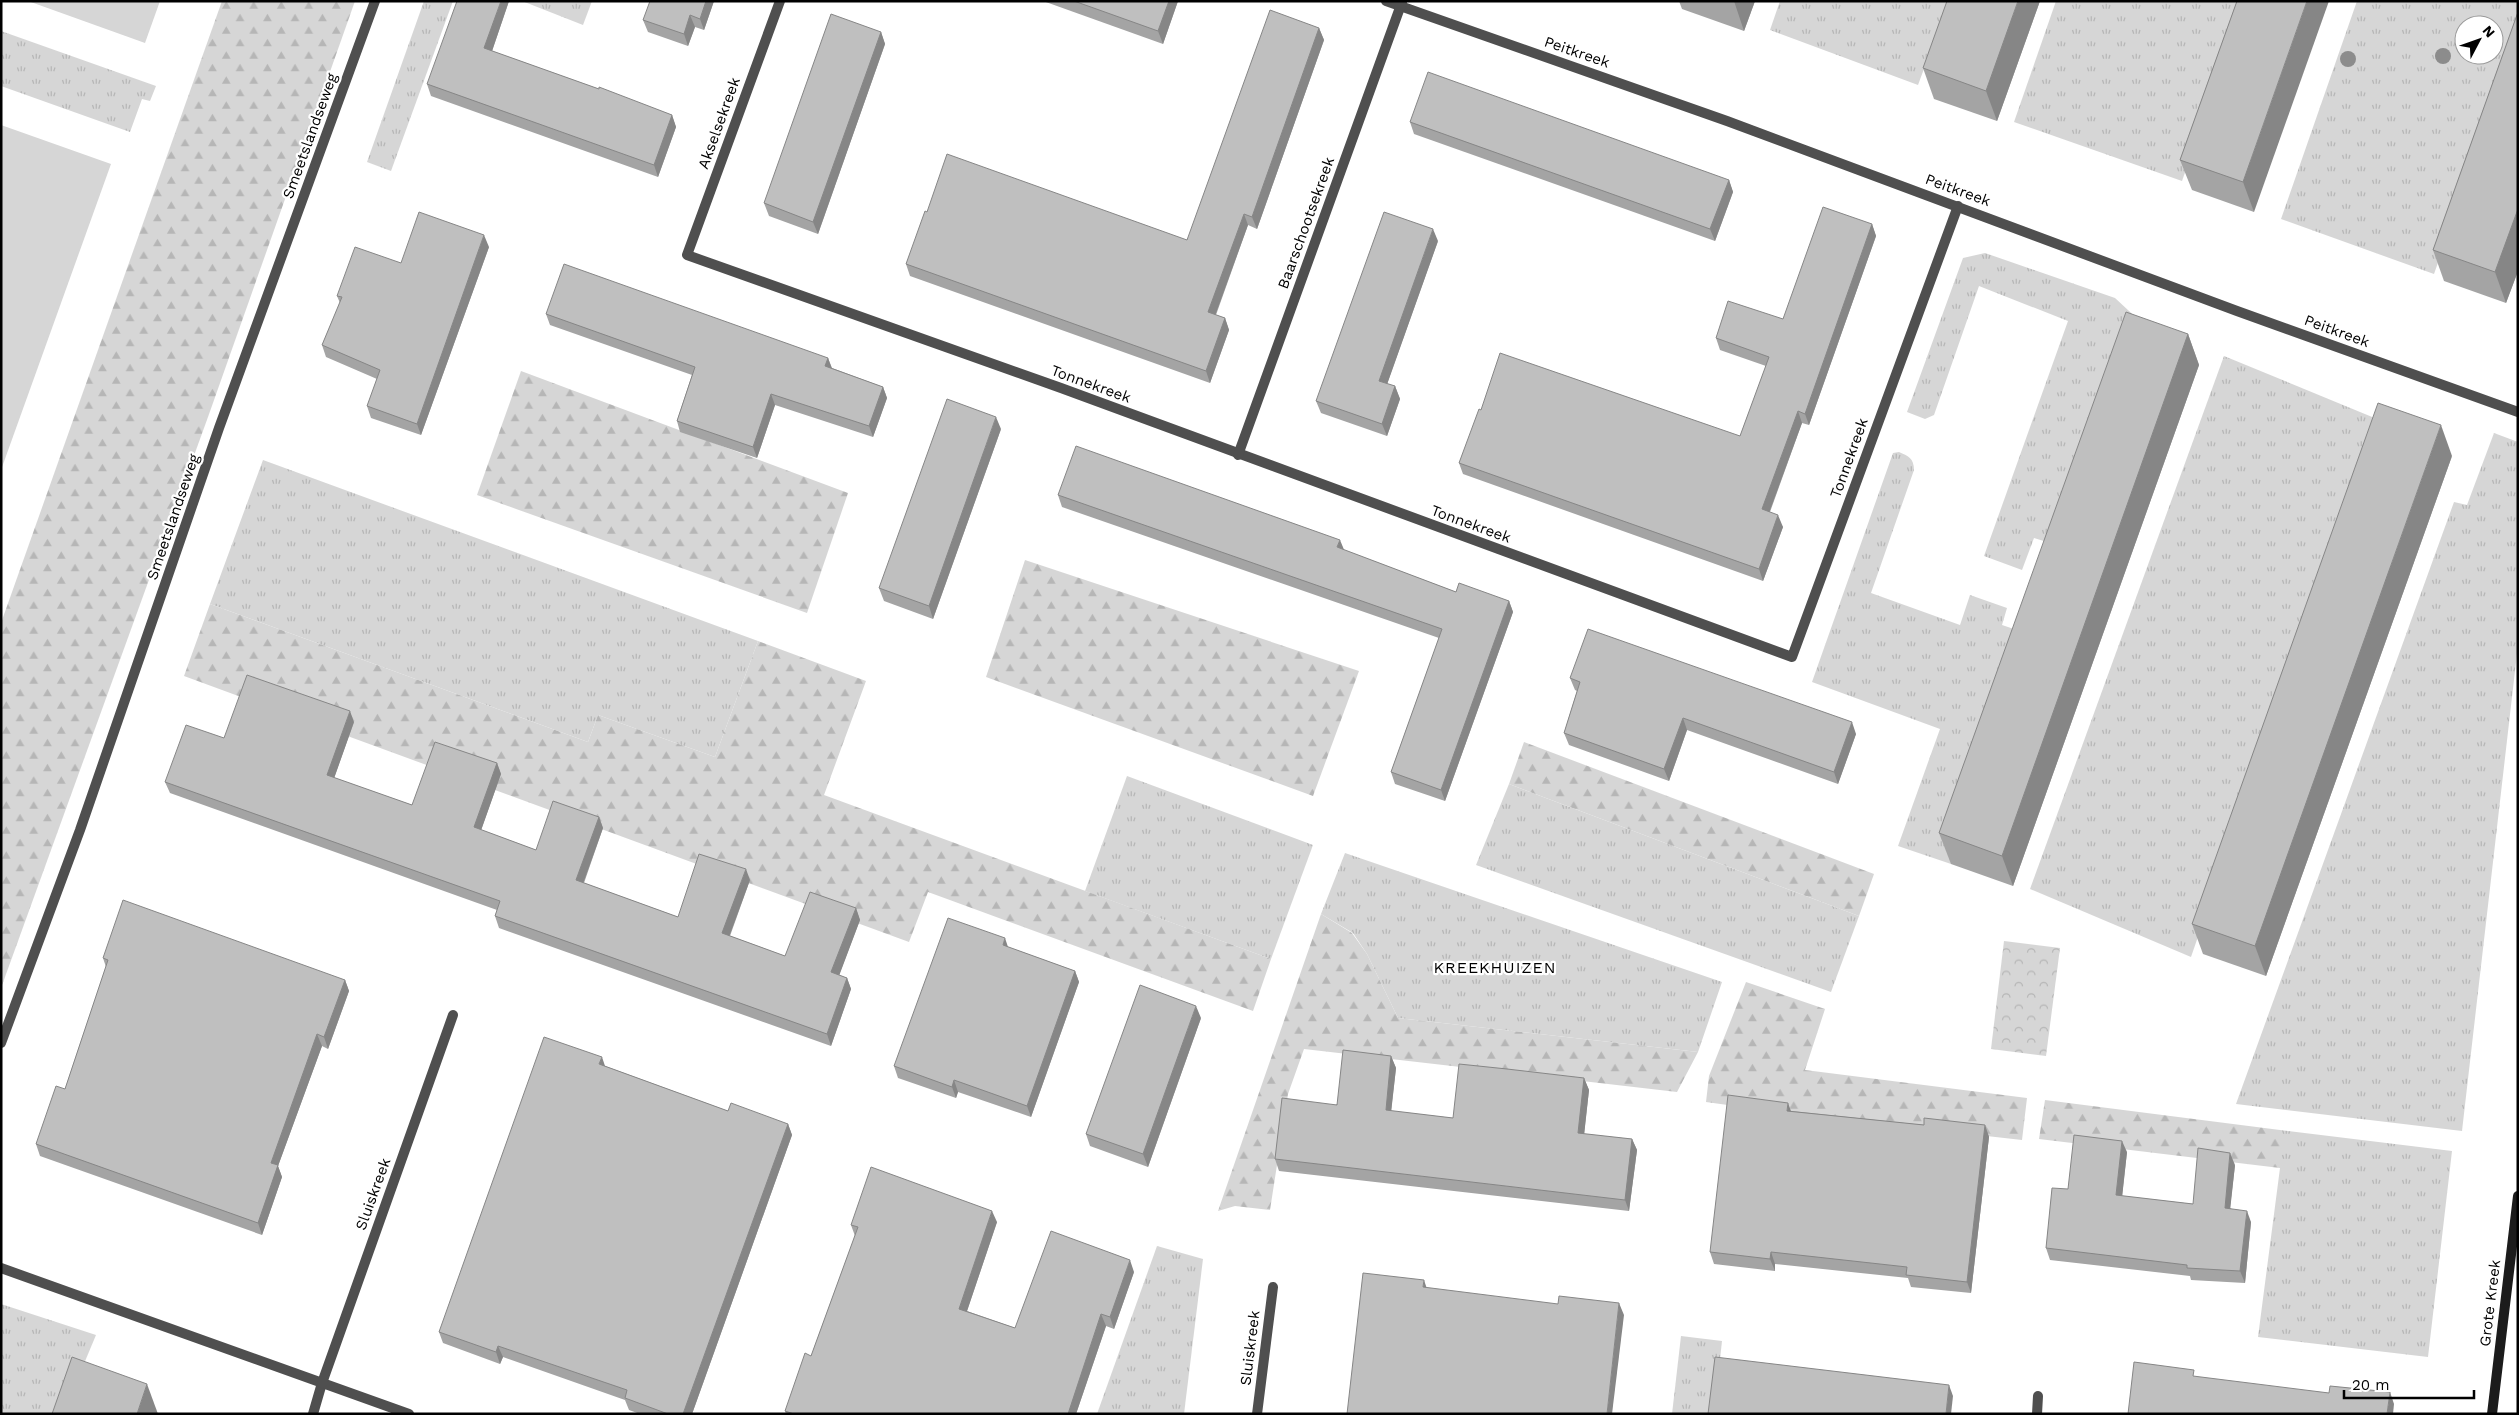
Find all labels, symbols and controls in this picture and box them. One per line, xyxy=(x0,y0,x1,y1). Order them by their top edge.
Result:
north arrow xyxy=(2454,15,2504,65)
text: N xyxy=(2479,22,2498,41)
street label: Peitkreek xyxy=(1542,32,1613,72)
street label: Smeetslandseweg xyxy=(279,71,341,201)
street label: Akselsekreek xyxy=(694,74,744,171)
street label: Baarschootsekreek xyxy=(1274,154,1338,291)
street label: Peitkreek xyxy=(1923,170,1994,210)
street label: Peitkreek xyxy=(2302,311,2373,351)
street label: Tonnekreek xyxy=(1049,361,1134,407)
street label: Tonnekreek xyxy=(1826,415,1872,500)
street label: Smeetslandseweg xyxy=(143,452,203,582)
street label: Tonnekreek xyxy=(1429,501,1514,547)
district label: KREEKHUIZEN xyxy=(1434,958,1556,977)
street label: Sluiskreek xyxy=(352,1155,395,1233)
street label: Grote Kreek xyxy=(2476,1258,2504,1347)
street label: Sluiskreek xyxy=(1236,1309,1264,1387)
scale bar xyxy=(2344,1368,2474,1400)
text: 20 m xyxy=(2352,1376,2390,1394)

